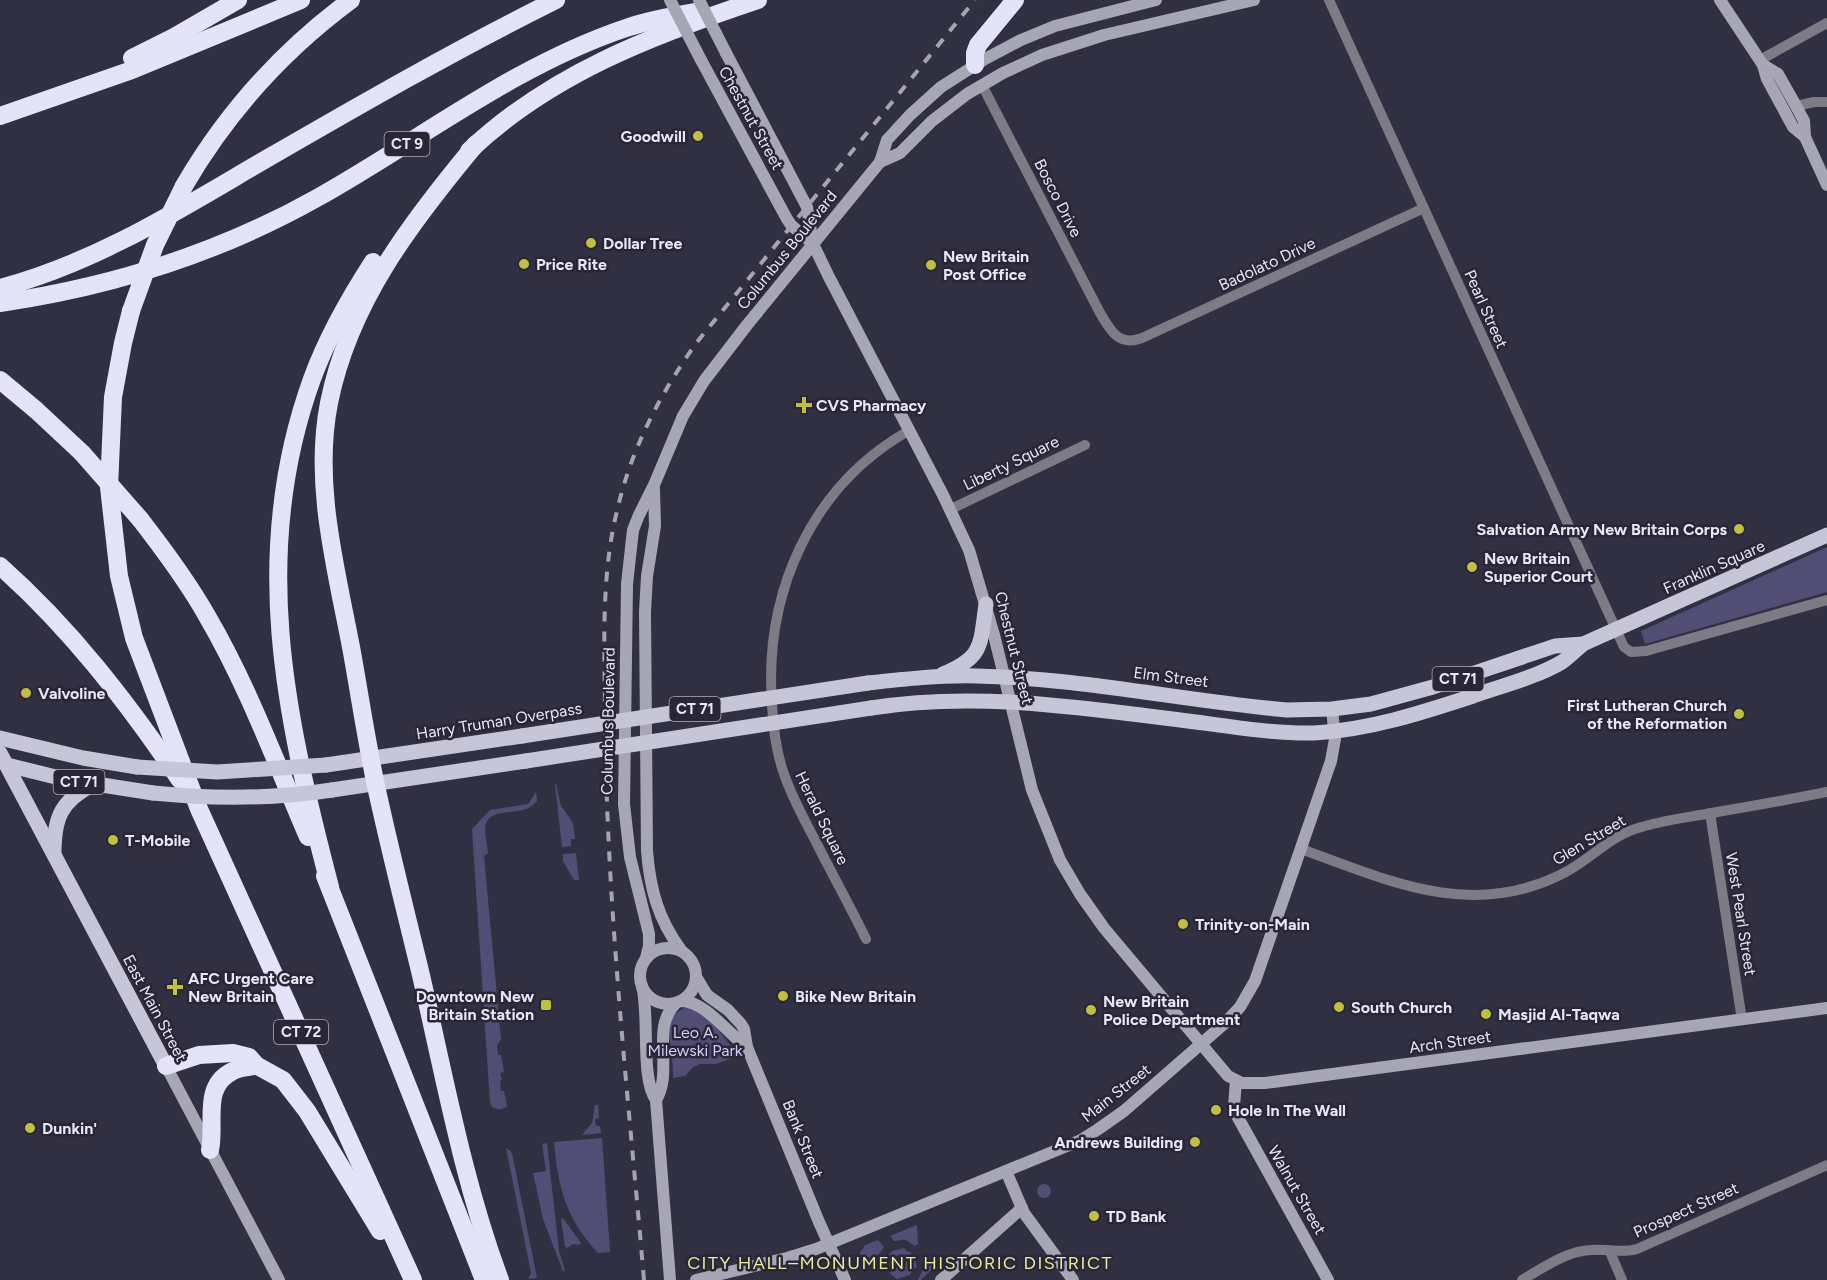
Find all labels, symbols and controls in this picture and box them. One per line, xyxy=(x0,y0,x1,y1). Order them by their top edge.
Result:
street label: Chestnut Street xyxy=(715,63,787,173)
place label: Goodwill xyxy=(621,127,686,146)
marker: Goodwill xyxy=(691,129,705,143)
road number: CT 9 xyxy=(384,132,430,156)
street label: Bosco Drive xyxy=(1030,156,1086,241)
street label: Columbus Boulevard xyxy=(733,187,841,313)
street label: Badolato Drive xyxy=(1216,233,1319,295)
place label: Dollar Tree xyxy=(603,234,682,253)
marker: Dollar Tree xyxy=(584,236,598,250)
place label: New Britain Post Office xyxy=(943,247,1029,284)
place label: Price Rite xyxy=(536,255,607,274)
marker: Price Rite xyxy=(517,257,531,271)
marker: New Britain Post Office xyxy=(924,258,938,272)
street label: Pearl Street xyxy=(1460,267,1512,351)
place label: CVS Pharmacy xyxy=(816,396,927,415)
marker: CVS Pharmacy xyxy=(797,398,811,412)
street label: Liberty Square xyxy=(960,431,1062,494)
place label: Salvation Army New Britain Corps xyxy=(1477,520,1728,539)
marker: Salvation Army New Britain Corps xyxy=(1732,522,1746,536)
street label: Franklin Square xyxy=(1660,536,1768,598)
place label: New Britain Superior Court xyxy=(1484,549,1593,586)
marker: New Britain Superior Court xyxy=(1465,560,1479,574)
street label: Chestnut Street xyxy=(991,590,1037,706)
street label: Columbus Boulevard xyxy=(597,647,619,795)
street label: Elm Street xyxy=(1132,663,1210,691)
road number: CT 71 xyxy=(1432,667,1484,691)
place label: Valvoline xyxy=(38,684,106,703)
marker: Valvoline xyxy=(19,686,33,700)
place label: First Lutheran Church of the Reformation xyxy=(1567,696,1727,733)
road number: CT 71 xyxy=(670,697,720,721)
street label: Harry Truman Overpass xyxy=(415,699,583,743)
marker: First Lutheran Church of the Reformation xyxy=(1732,707,1746,721)
street label: Herald Square xyxy=(791,768,853,868)
road number: CT 71 xyxy=(54,770,104,794)
street label: Glen Street xyxy=(1549,811,1629,869)
place label: T-Mobile xyxy=(125,831,191,850)
marker: T-Mobile xyxy=(106,833,120,847)
street label: West Pearl Street xyxy=(1722,851,1760,977)
place label: Trinity-on-Main xyxy=(1195,915,1310,934)
marker: Trinity-on-Main xyxy=(1176,917,1190,931)
street label: East Main Street xyxy=(119,951,191,1065)
place label: AFC Urgent Care New Britain xyxy=(188,969,314,1006)
marker: AFC Urgent Care New Britain xyxy=(166,978,184,996)
place label: Downtown New Britain Station xyxy=(416,987,535,1024)
place label: Bike New Britain xyxy=(795,987,916,1006)
marker: Bike New Britain xyxy=(776,989,790,1003)
place label: New Britain Police Department xyxy=(1103,992,1240,1029)
marker: Downtown New Britain Station xyxy=(539,998,553,1012)
place label: South Church xyxy=(1351,998,1452,1017)
marker: South Church xyxy=(1332,1000,1346,1014)
marker: New Britain Police Department xyxy=(1084,1003,1098,1017)
place label: Masjid Al-Taqwa xyxy=(1498,1005,1620,1024)
marker: Masjid Al-Taqwa xyxy=(1479,1007,1493,1021)
road number: CT 72 xyxy=(274,1020,328,1044)
park label: Leo A. Milewski Park xyxy=(647,1023,743,1060)
street label: Arch Street xyxy=(1408,1027,1492,1057)
street label: Main Street xyxy=(1077,1060,1155,1126)
street label: Bank Street xyxy=(779,1097,827,1181)
place label: Hole In The Wall xyxy=(1228,1101,1346,1120)
marker: Hole In The Wall xyxy=(1209,1103,1223,1117)
place label: Dunkin' xyxy=(42,1119,97,1138)
marker: Dunkin' xyxy=(23,1121,37,1135)
place label: Andrews Building xyxy=(1054,1133,1183,1152)
marker: Andrews Building xyxy=(1188,1135,1202,1149)
street label: Walnut Street xyxy=(1264,1142,1330,1238)
street label: Prospect Street xyxy=(1631,1178,1741,1242)
place label: TD Bank xyxy=(1106,1207,1167,1226)
marker: TD Bank xyxy=(1087,1209,1101,1223)
district label: CITY HALL–MONUMENT HISTORIC DISTRICT xyxy=(687,1252,1113,1274)

